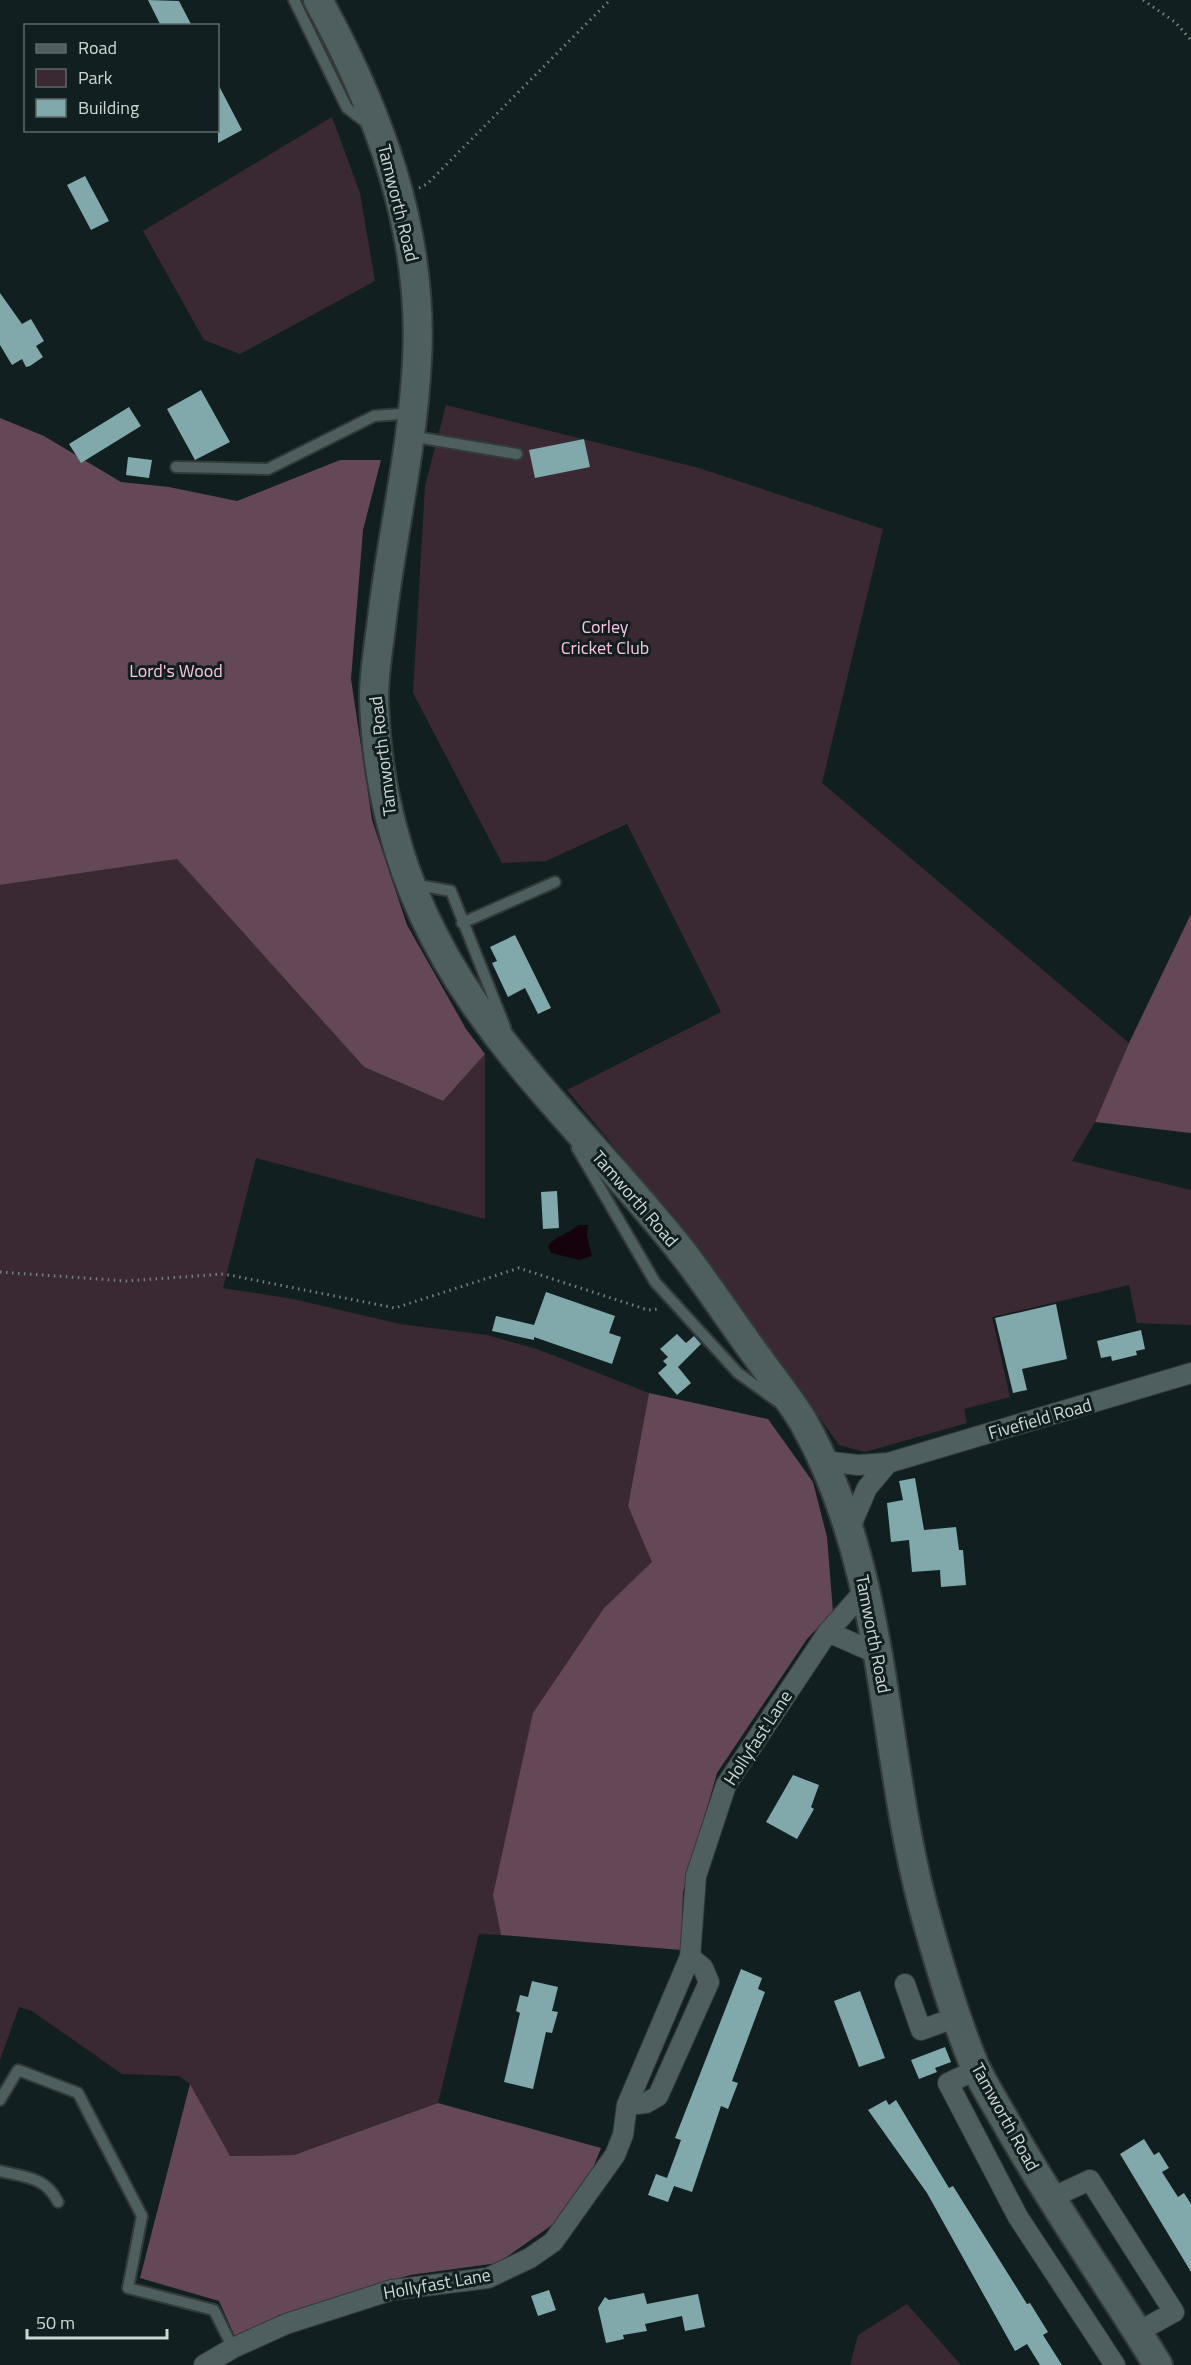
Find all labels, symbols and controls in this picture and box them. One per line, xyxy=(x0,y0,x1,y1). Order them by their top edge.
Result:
legend xyxy=(24,24,219,132)
text: Road xyxy=(78,34,117,61)
text: Park xyxy=(78,64,113,91)
text: Building xyxy=(78,94,139,121)
street label: Tamworth Road xyxy=(371,141,426,264)
park label: Corley Cricket Club xyxy=(561,613,649,661)
park label: Lord's Wood xyxy=(129,657,223,684)
street label: Tamworth Road xyxy=(362,695,403,817)
street label: Tamworth Road xyxy=(586,1144,685,1253)
street label: Fivefield Road xyxy=(985,1391,1095,1446)
street label: Tamworth Road xyxy=(849,1572,898,1695)
street label: Hollyfast Lane xyxy=(717,1685,798,1791)
street label: Tamworth Road xyxy=(965,2058,1046,2176)
street label: Hollyfast Lane xyxy=(381,2261,493,2306)
scale bar xyxy=(27,2302,166,2340)
text: 50 m xyxy=(36,2309,75,2336)

